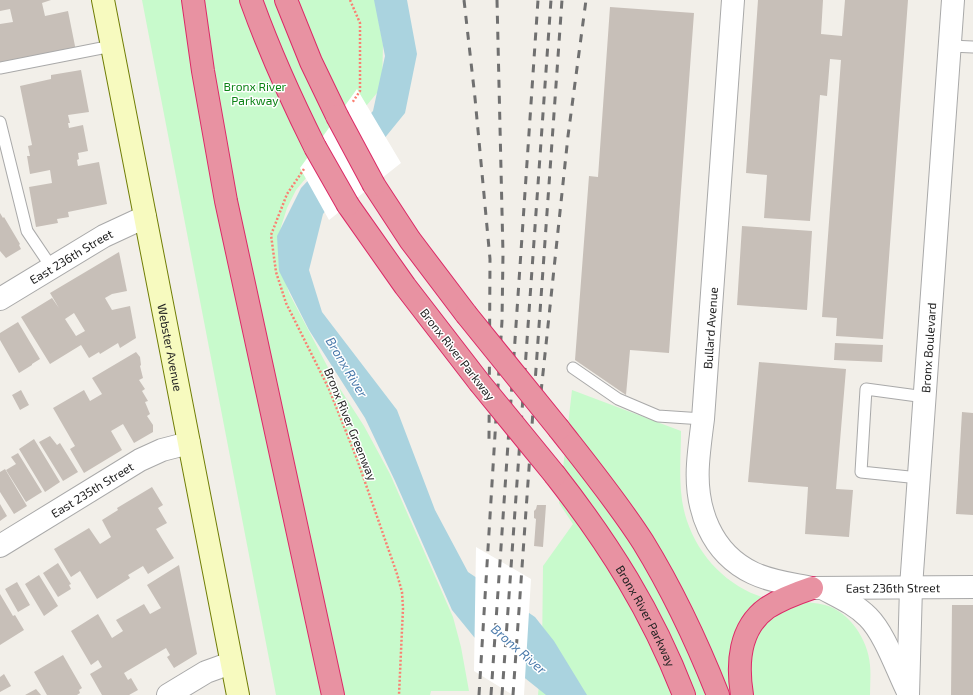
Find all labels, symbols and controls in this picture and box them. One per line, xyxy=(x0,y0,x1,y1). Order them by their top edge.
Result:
park label: Bronx River Parkway xyxy=(224,79,287,107)
street label: East 236th Street xyxy=(27,226,115,287)
street label: Bullard Avenue xyxy=(700,287,720,369)
street label: Bronx Boulevard xyxy=(918,302,938,393)
street label: Webster Avenue xyxy=(155,303,186,392)
street label: Bronx River Parkway xyxy=(418,305,499,403)
water label: Bronx River xyxy=(323,334,372,401)
street label: Bronx River Greenway xyxy=(322,366,380,483)
street label: East 235th Street xyxy=(48,459,136,520)
street label: Bronx River Parkway xyxy=(613,562,679,669)
street label: East 236th Street xyxy=(846,580,941,595)
water label: Bronx River xyxy=(488,621,551,678)

